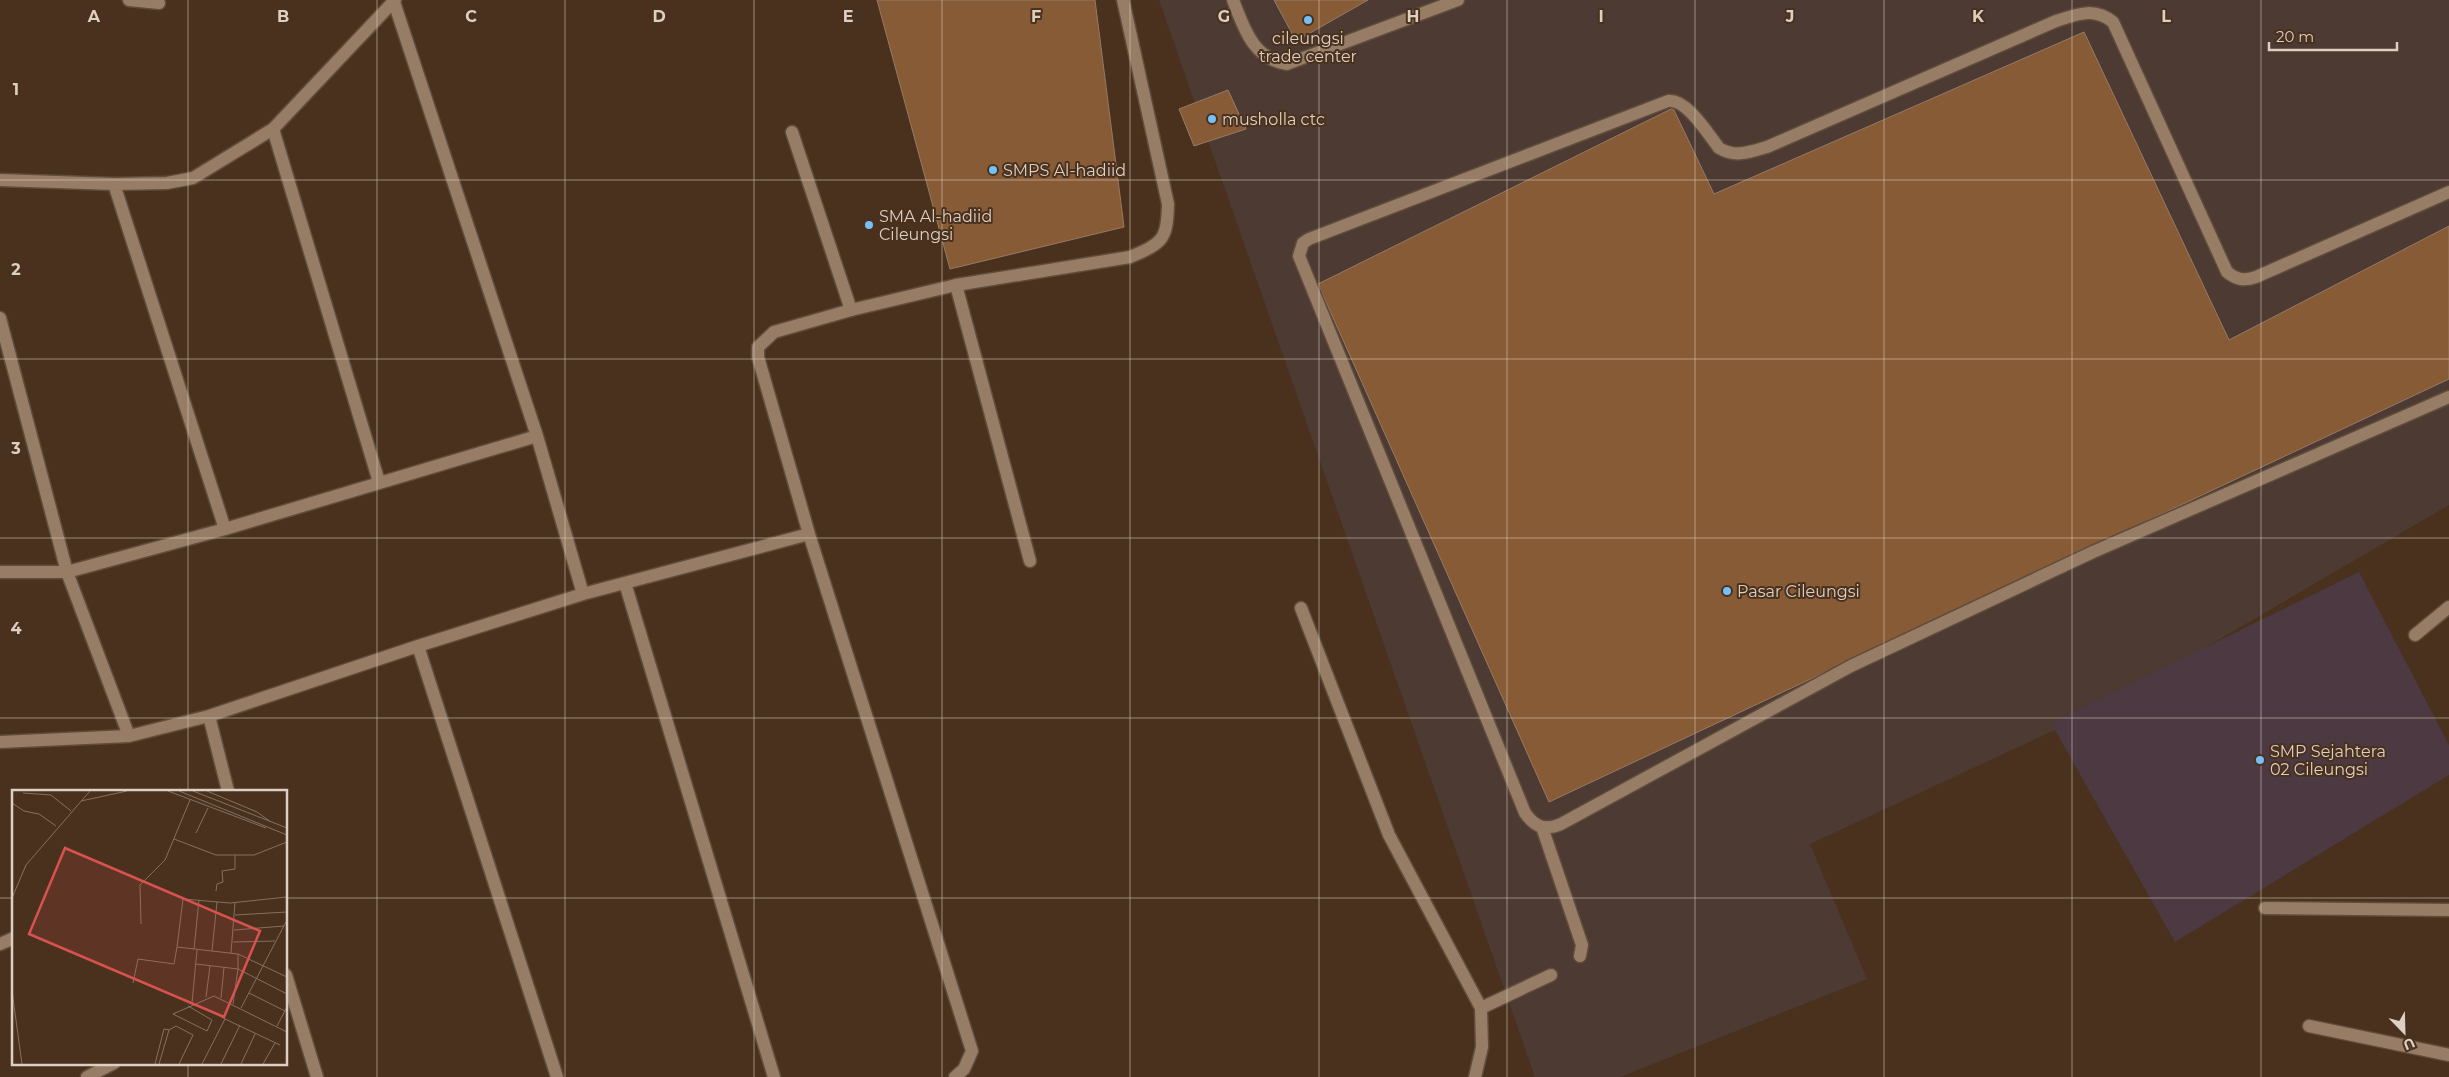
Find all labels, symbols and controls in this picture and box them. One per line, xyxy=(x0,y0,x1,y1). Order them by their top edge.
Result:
text: A xyxy=(87,7,101,26)
text: B xyxy=(277,7,289,26)
text: C xyxy=(465,7,477,26)
text: D xyxy=(652,7,666,26)
text: E xyxy=(843,7,853,26)
text: F xyxy=(1031,7,1041,26)
text: G xyxy=(1218,7,1230,26)
text: H xyxy=(1407,7,1419,26)
text: I xyxy=(1598,7,1604,26)
text: J xyxy=(1785,7,1794,26)
text: K xyxy=(1972,7,1985,26)
text: L xyxy=(2161,7,2171,26)
marker: cileungsi trade center xyxy=(1302,14,1314,26)
scale bar xyxy=(2269,20,2396,52)
text: 20 m xyxy=(2276,27,2314,46)
place label: cileungsi trade center xyxy=(1259,29,1357,66)
text: 1 xyxy=(13,80,19,99)
place label: musholla ctc xyxy=(1222,110,1325,129)
marker: musholla ctc xyxy=(1206,113,1218,125)
place label: SMPS Al-hadiid xyxy=(1003,161,1126,180)
marker: SMPS Al-hadiid xyxy=(987,164,999,176)
place label: SMA Al-hadiid Cileungsi xyxy=(879,207,992,244)
marker: SMA Al-hadiid Cileungsi xyxy=(863,219,875,231)
text: 2 xyxy=(11,260,21,279)
text: 3 xyxy=(10,439,21,458)
place label: Pasar Cileungsi xyxy=(1737,582,1860,601)
marker: Pasar Cileungsi xyxy=(1721,585,1733,597)
text: 4 xyxy=(10,619,22,638)
place label: SMP Sejahtera 02 Cileungsi xyxy=(2270,742,2386,779)
marker: SMP Sejahtera 02 Cileungsi xyxy=(2254,754,2266,766)
inset map xyxy=(12,790,288,1064)
north arrow xyxy=(2379,1007,2429,1057)
text: U xyxy=(2400,1034,2418,1054)

